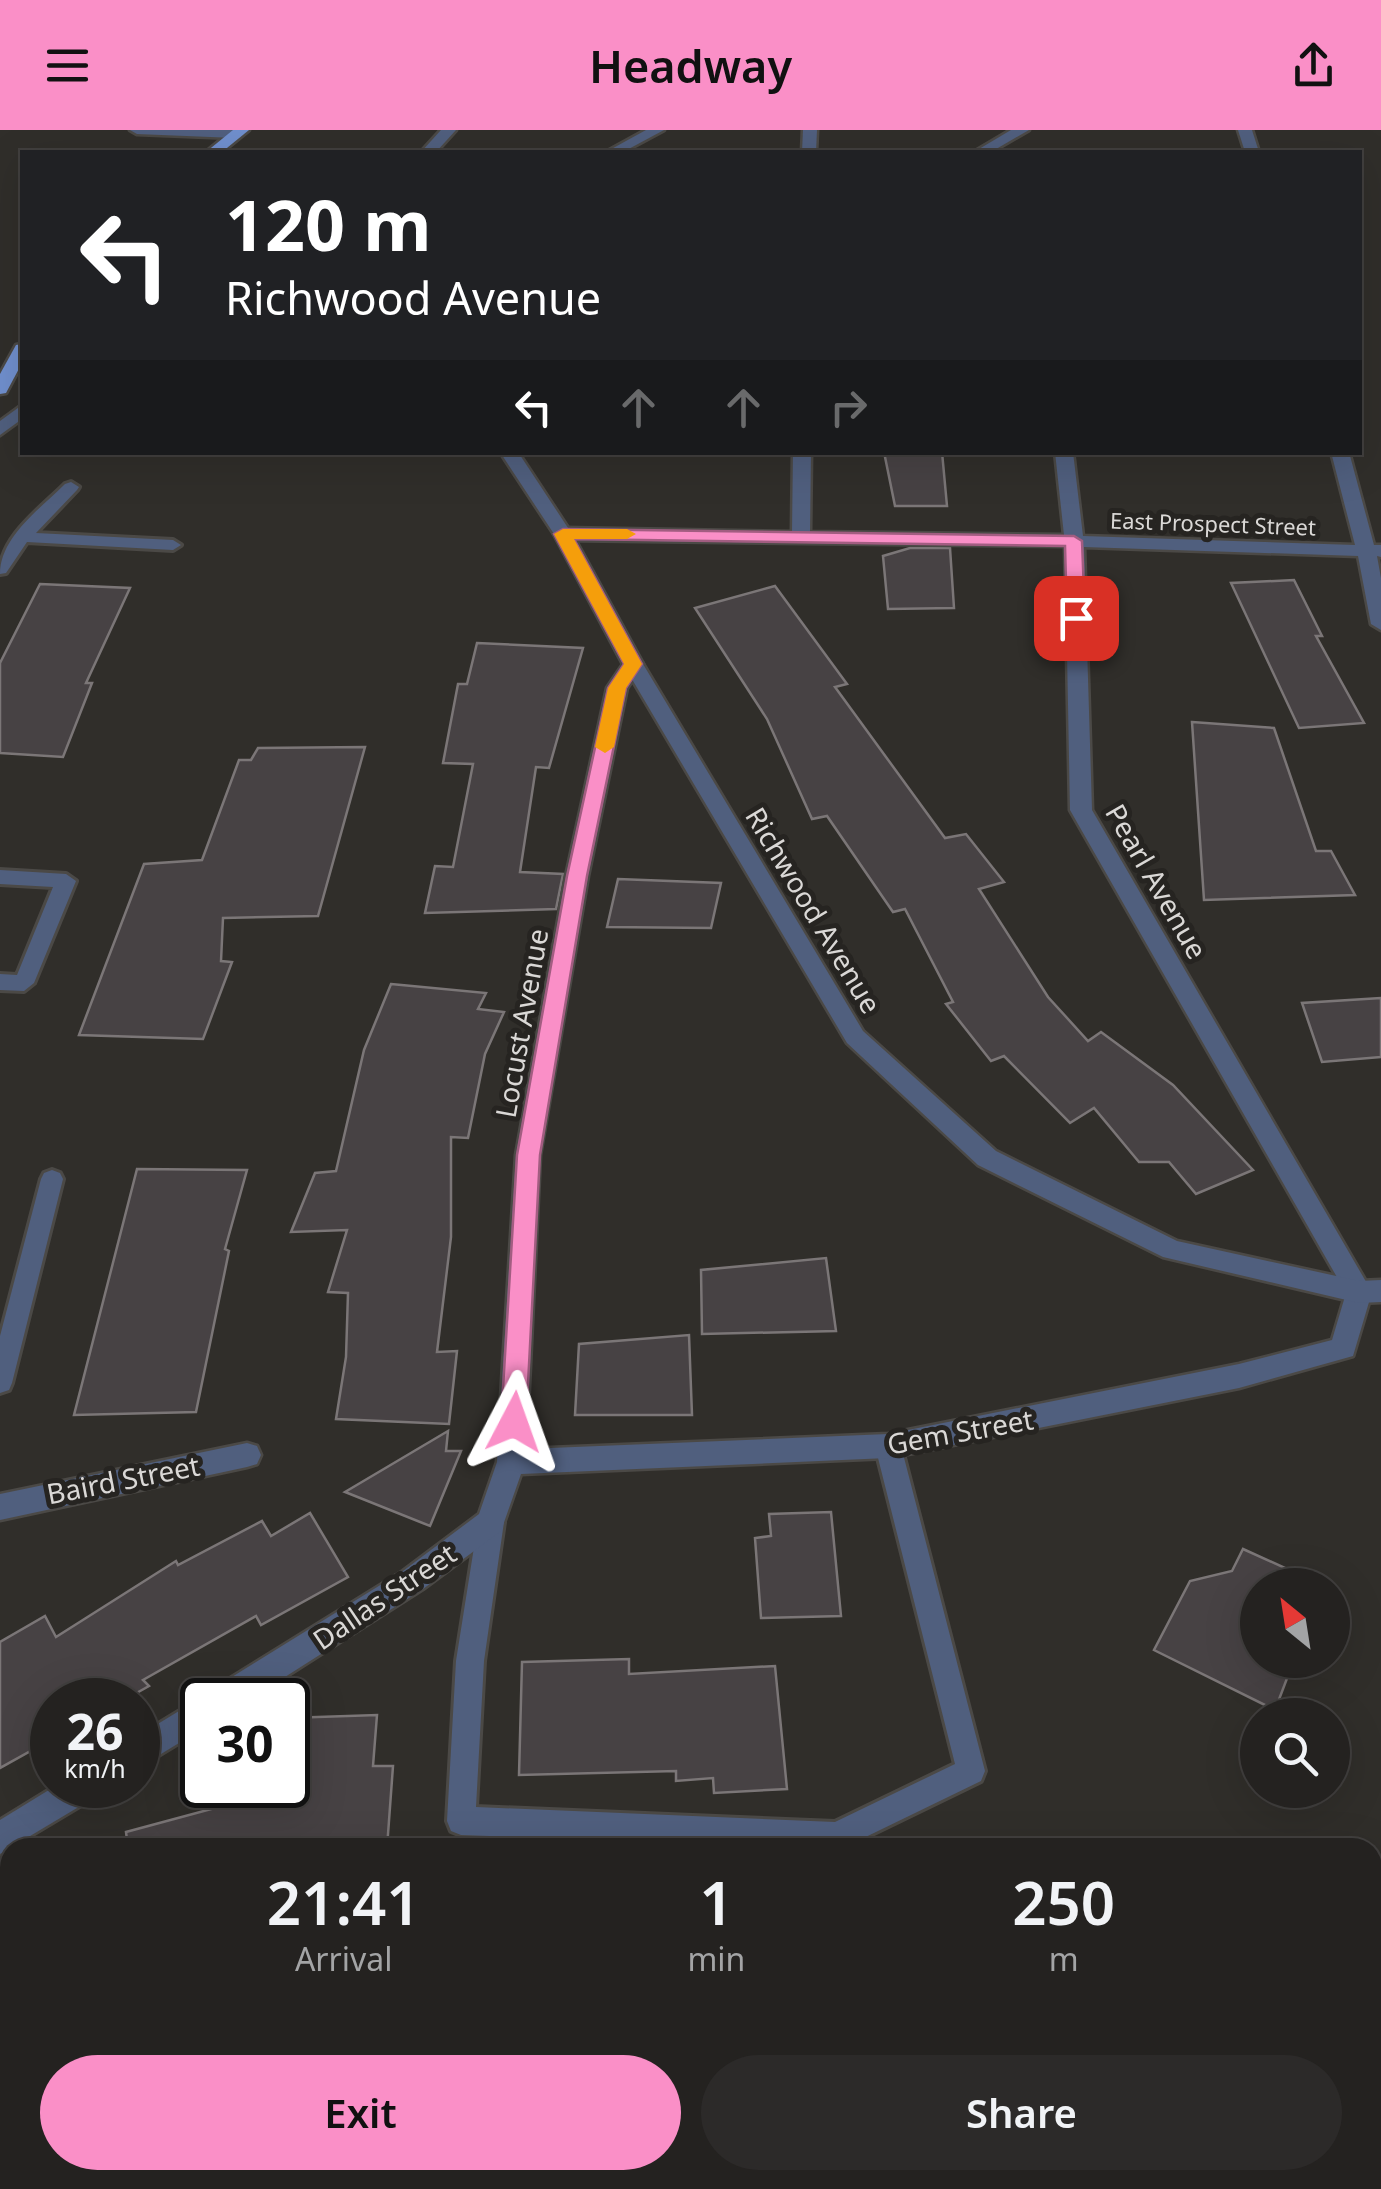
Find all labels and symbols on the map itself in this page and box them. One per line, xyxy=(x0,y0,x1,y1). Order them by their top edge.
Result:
street label: East Prospect Street xyxy=(1109,504,1317,542)
pin xyxy=(1034,576,1119,661)
street label: Pearl Avenue xyxy=(1097,797,1217,965)
street label: Richwood Avenue xyxy=(737,800,891,1020)
street label: Locust Avenue xyxy=(486,925,556,1121)
position arrow xyxy=(462,1370,566,1474)
street label: Gem Street xyxy=(884,1399,1036,1463)
street label: Baird Street xyxy=(43,1446,203,1512)
street label: Dallas Street xyxy=(305,1534,463,1658)
north arrow xyxy=(1240,1568,1350,1678)
speed limit sign: 30 xyxy=(180,1678,310,1808)

